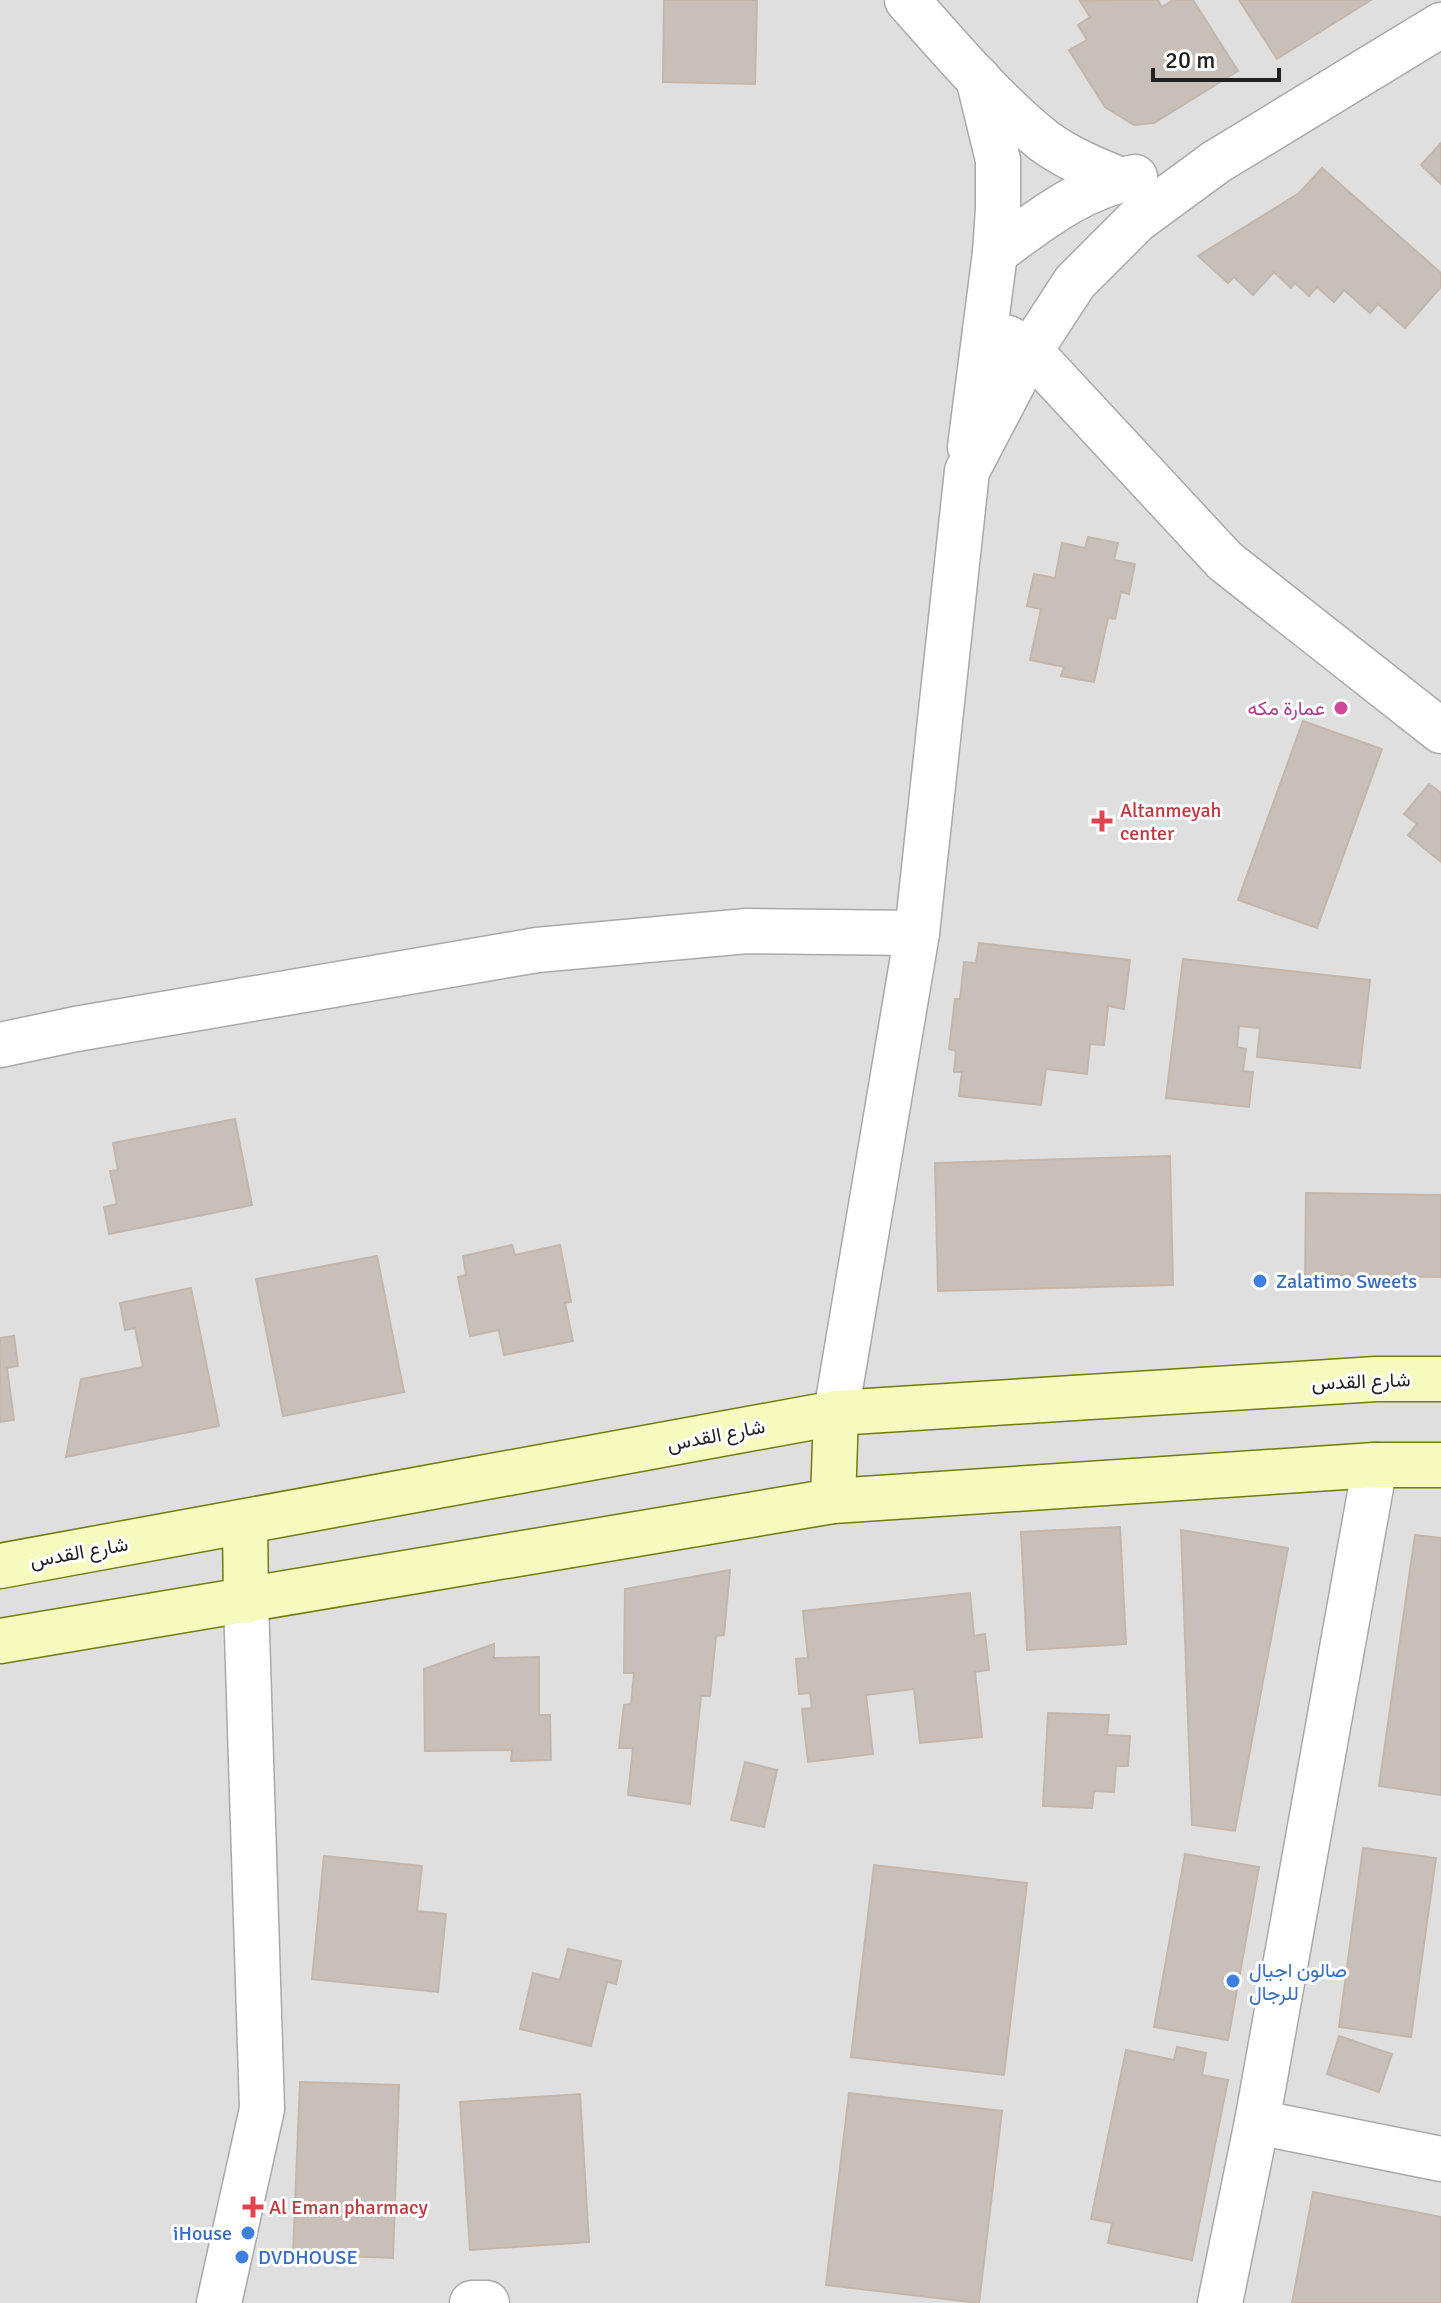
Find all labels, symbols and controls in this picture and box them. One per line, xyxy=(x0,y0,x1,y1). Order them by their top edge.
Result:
scale bar xyxy=(1153,32,1279,82)
text: 20 m xyxy=(1165,45,1215,75)
place label: عمارة مكه xyxy=(1248,696,1325,721)
marker: عمارة مكه xyxy=(1332,699,1350,717)
place label: Altanmeyah center xyxy=(1120,798,1221,846)
marker: Altanmeyah center xyxy=(1091,810,1113,832)
place label: Zalatimo Sweets xyxy=(1276,1269,1417,1294)
marker: Zalatimo Sweets xyxy=(1251,1272,1269,1290)
street label: شارع القدس xyxy=(1311,1367,1411,1397)
street label: شارع القدس xyxy=(665,1414,767,1458)
street label: شارع القدس xyxy=(28,1532,130,1574)
place label: صالون اجيال للرجال xyxy=(1249,1958,1347,2006)
marker: صالون اجيال للرجال xyxy=(1224,1972,1242,1990)
place label: Al Eman pharmacy xyxy=(269,2195,428,2220)
marker: Al Eman pharmacy xyxy=(244,2198,262,2216)
place label: iHouse xyxy=(173,2221,232,2246)
marker: iHouse xyxy=(239,2224,257,2242)
place label: DVDHOUSE xyxy=(258,2245,358,2270)
marker: DVDHOUSE xyxy=(233,2248,251,2266)

